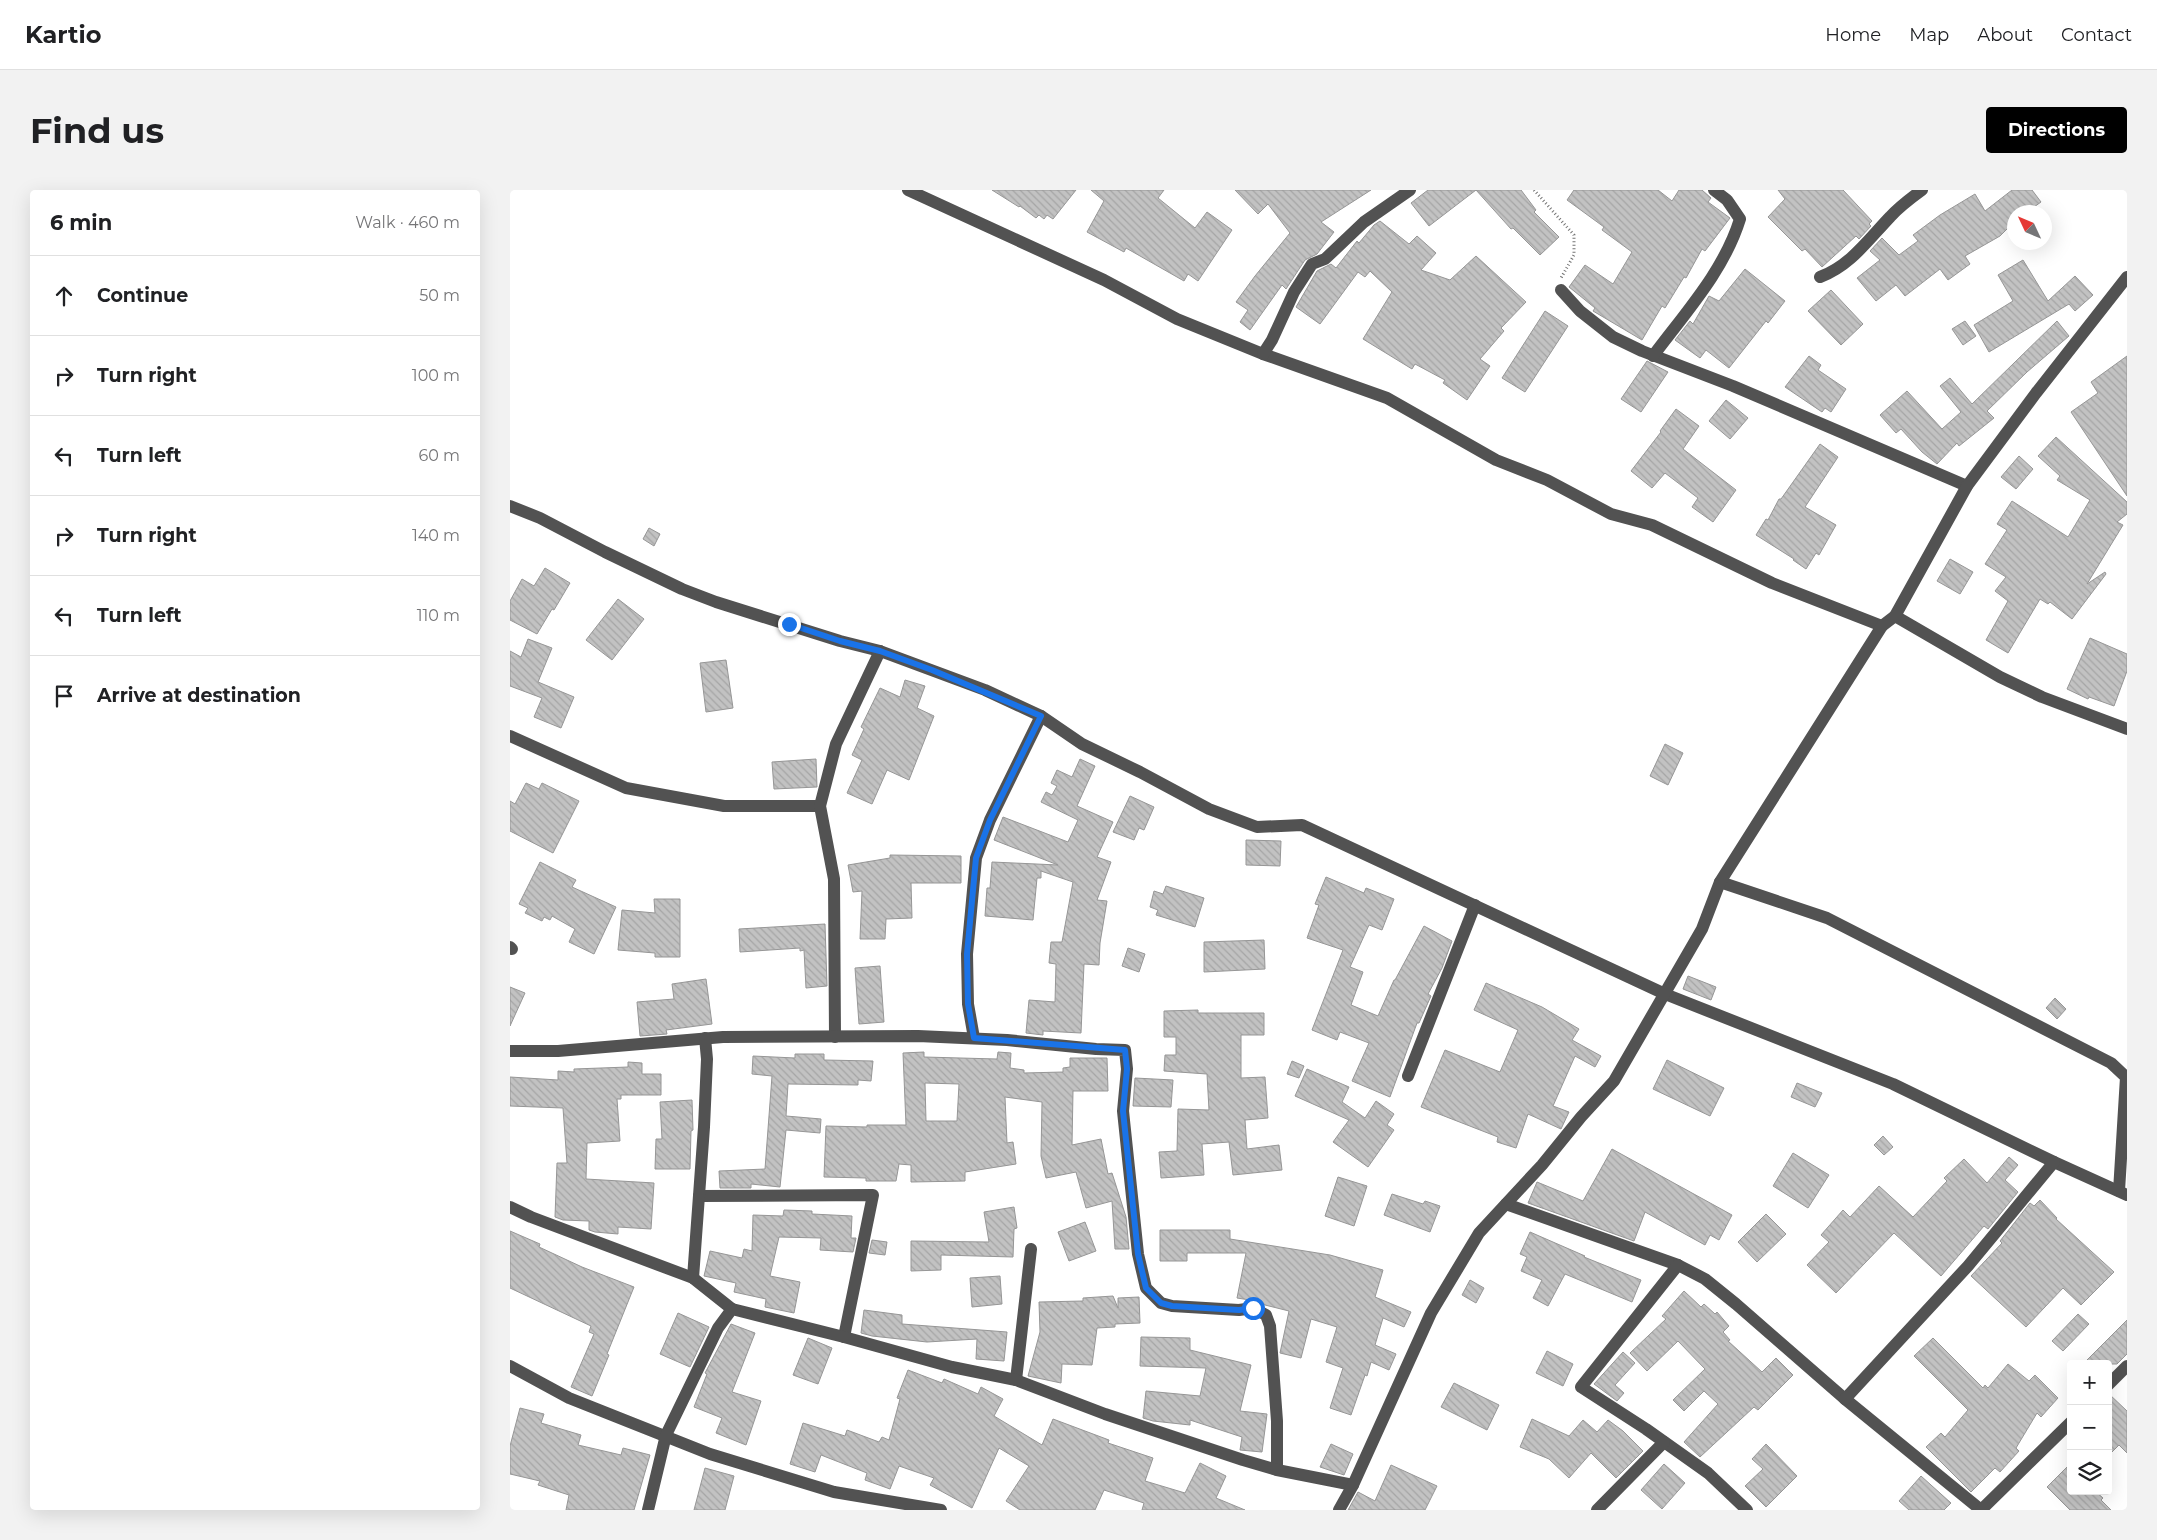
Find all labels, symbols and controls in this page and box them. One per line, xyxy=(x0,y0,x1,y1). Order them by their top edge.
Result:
text: Kartio xyxy=(25,20,101,49)
text: Home xyxy=(1825,24,1881,46)
text: Map xyxy=(1909,24,1949,46)
text: About xyxy=(1977,24,2033,46)
text: Contact xyxy=(2061,24,2132,46)
button: Directions xyxy=(1986,107,2127,153)
text: Find us xyxy=(30,109,164,152)
north arrow xyxy=(2007,205,2052,250)
text: 6 min xyxy=(50,210,112,235)
text: Walk · 460 m xyxy=(355,213,460,232)
icon: ahead xyxy=(50,282,78,310)
text: Continue xyxy=(97,284,188,307)
text: 50 m xyxy=(419,286,460,305)
icon: right xyxy=(50,362,78,390)
text: Turn right xyxy=(97,364,197,387)
text: 100 m xyxy=(412,366,460,385)
icon: left xyxy=(50,442,78,470)
text: Turn left xyxy=(97,444,182,467)
text: 60 m xyxy=(418,446,460,465)
icon: right xyxy=(50,522,78,550)
text: Turn right xyxy=(97,524,197,547)
text: 140 m xyxy=(412,526,460,545)
icon: left xyxy=(50,602,78,630)
text: Turn left xyxy=(97,604,182,627)
text: 110 m xyxy=(417,606,460,625)
route end xyxy=(778,613,801,636)
icon: arrive xyxy=(50,682,78,710)
text: Arrive at destination xyxy=(97,684,301,707)
route start xyxy=(1242,1297,1265,1320)
map controls xyxy=(2067,1360,2112,1495)
button: + xyxy=(2067,1360,2112,1405)
button: − xyxy=(2067,1405,2112,1450)
button: layers xyxy=(2067,1450,2112,1495)

